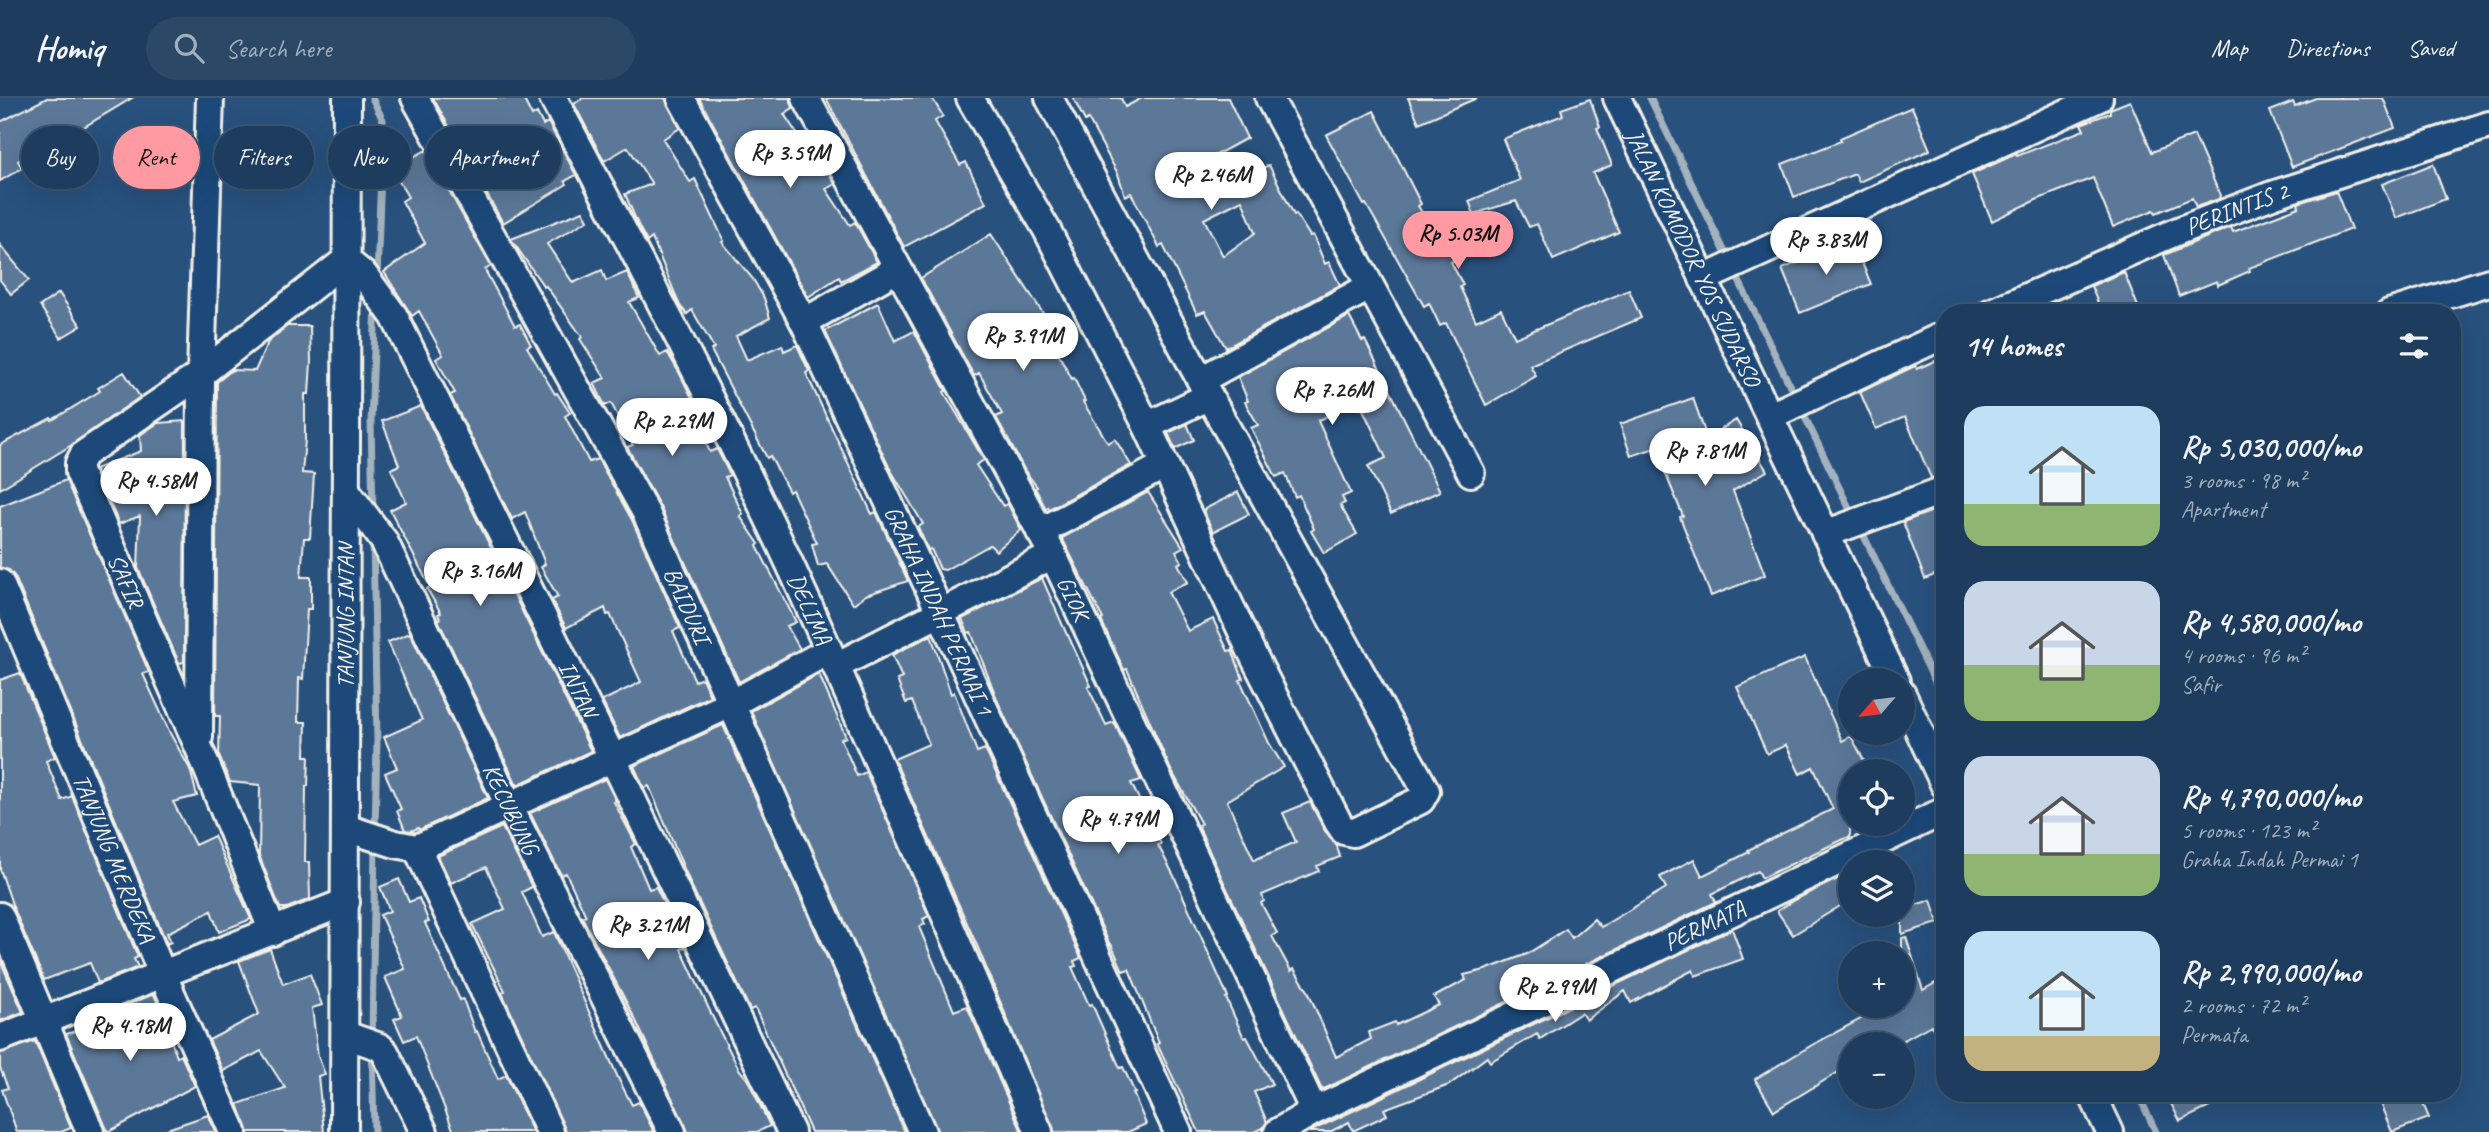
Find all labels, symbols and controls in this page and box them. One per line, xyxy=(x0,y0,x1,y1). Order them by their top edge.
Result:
search box xyxy=(146,17,636,80)
text: Homiq xyxy=(35,27,104,69)
icon: search xyxy=(170,29,208,67)
text: Search here xyxy=(226,32,331,65)
text: Map xyxy=(2211,33,2248,63)
text: Directions xyxy=(2286,33,2369,63)
text: Saved xyxy=(2407,33,2454,63)
street label: JALAN KOMODOR YOS SUDARSO xyxy=(1619,123,1769,394)
chip: Buy xyxy=(21,126,99,189)
chip: Rent xyxy=(113,126,200,189)
chip: Filters xyxy=(214,126,314,189)
chip: New xyxy=(328,126,411,189)
chip: Apartment xyxy=(425,126,561,189)
pin: Rp 3.59M xyxy=(718,130,862,190)
text: Rp 3.59M xyxy=(751,138,829,167)
pin: Rp 2.46M xyxy=(1139,152,1283,212)
text: Rp 2.46M xyxy=(1171,160,1251,189)
street label: PERINTIS 2 xyxy=(2181,175,2294,242)
pin: Rp 5.03M xyxy=(1386,212,1530,271)
pin: Rp 3.83M xyxy=(1754,218,1898,277)
text: Rp 5.03M xyxy=(1418,219,1498,248)
text: Rp 3.83M xyxy=(1786,225,1866,254)
pin: Rp 3.91M xyxy=(951,314,1095,373)
text: Rp 3.91M xyxy=(983,321,1063,350)
text: 14 homes xyxy=(1964,327,2062,365)
icon: filters xyxy=(2395,327,2433,365)
pin: Rp 7.26M xyxy=(1260,368,1404,427)
text: Rp 7.26M xyxy=(1292,375,1372,404)
pin: Rp 2.29M xyxy=(600,398,744,458)
text: Rp 2.29M xyxy=(632,406,712,435)
pin: Rp 7.81M xyxy=(1633,428,1777,488)
text: Rp 5,030,000/mo xyxy=(2181,428,2361,466)
icon: home xyxy=(2020,434,2104,518)
text: Rp 7.81M xyxy=(1665,436,1745,465)
pin: Rp 4.58M xyxy=(84,458,228,518)
text: Rp 4.58M xyxy=(116,466,196,495)
text: 3 rooms · 98 m² xyxy=(2181,466,2305,495)
text: Apartment xyxy=(2181,495,2266,524)
street label: GRAHA INDAH PERMAI 1 xyxy=(878,501,1001,721)
street label: TANJUNG INTAN xyxy=(330,540,361,688)
pin: Rp 3.16M xyxy=(408,548,552,608)
street label: SAFIR xyxy=(101,549,152,615)
text: Rp 3.16M xyxy=(440,556,520,585)
street label: BAIDURI xyxy=(657,562,719,653)
street label: DELIMA xyxy=(781,568,840,650)
street label: GIOK xyxy=(1050,571,1098,628)
text: Rp 4,580,000/mo xyxy=(2181,603,2361,641)
icon: home xyxy=(2020,609,2104,693)
text: 4 rooms · 96 m² xyxy=(2181,641,2305,670)
street label: INTAN xyxy=(552,656,606,725)
north arrow xyxy=(1838,668,1914,746)
map controls xyxy=(1838,668,1915,1109)
text: Safir xyxy=(2181,670,2221,699)
street label: KECUBUNG xyxy=(476,759,547,861)
button: locate xyxy=(1838,759,1915,836)
street label: TANJUNG MERDEKA xyxy=(66,769,163,948)
text: Rp 4,790,000/mo xyxy=(2181,778,2361,816)
icon: home xyxy=(2020,784,2104,868)
pin: Rp 4.79M xyxy=(1046,796,1190,856)
text: Rp 4.79M xyxy=(1078,804,1158,833)
text: 5 rooms · 123 m² xyxy=(2181,816,2316,845)
text: Graha Indah Permai 1 xyxy=(2181,845,2358,874)
button: layers xyxy=(1838,850,1915,927)
street label: PERMATA xyxy=(1659,893,1751,957)
pin: Rp 3.21M xyxy=(576,902,720,962)
text: Rp 3.21M xyxy=(608,910,688,939)
button: + xyxy=(1838,941,1915,1018)
text: Rp 2,990,000/mo xyxy=(2181,953,2361,991)
icon: home xyxy=(2020,959,2104,1043)
pin: Rp 2.99M xyxy=(1483,964,1627,1024)
text: Rp 2.99M xyxy=(1515,972,1595,1001)
text: 2 rooms · 72 m² xyxy=(2181,991,2305,1020)
pin: Rp 4.18M xyxy=(58,1004,202,1063)
text: Rp 4.18M xyxy=(90,1011,170,1040)
text: Permata xyxy=(2181,1020,2247,1049)
button: − xyxy=(1838,1032,1915,1109)

